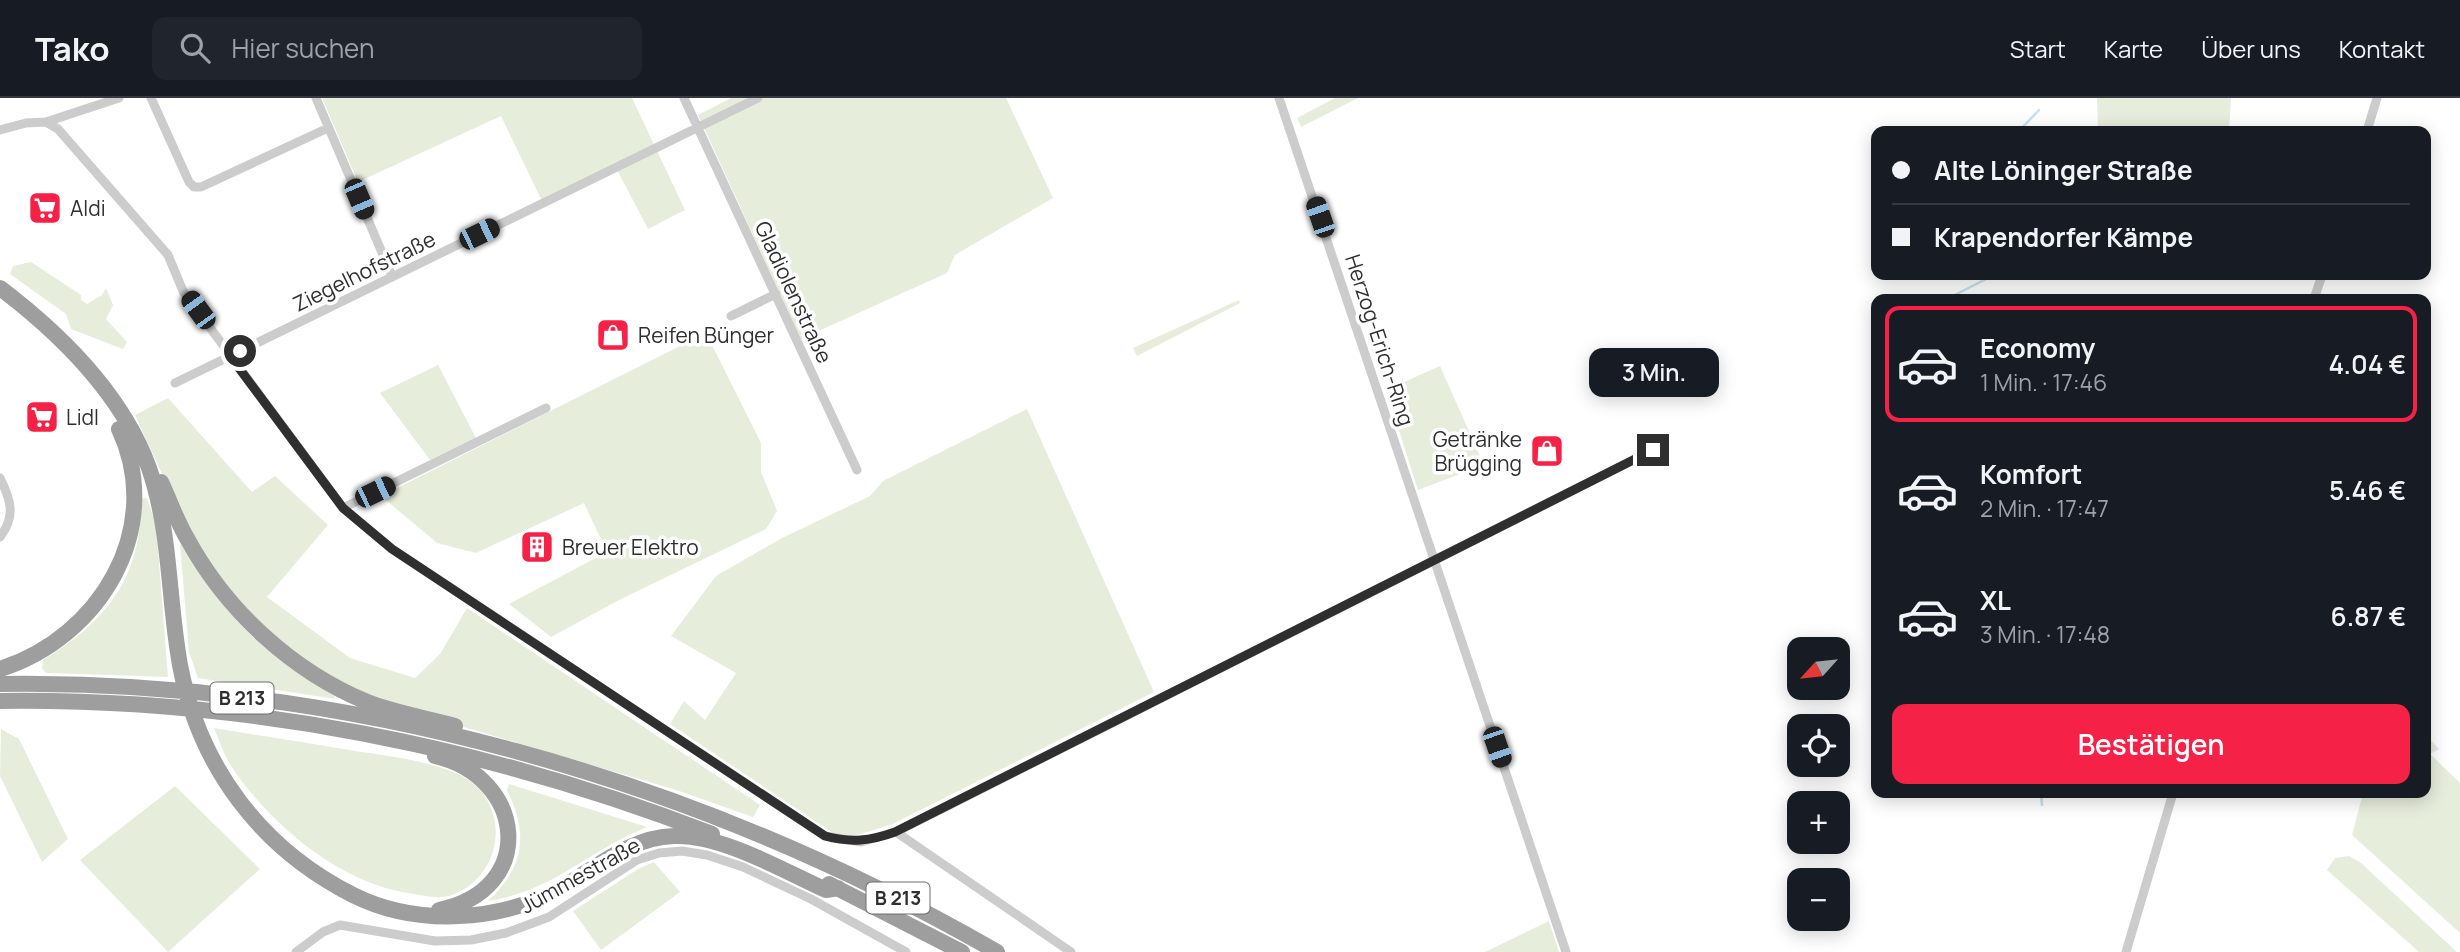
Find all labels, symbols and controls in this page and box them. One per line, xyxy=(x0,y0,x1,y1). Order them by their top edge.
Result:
search box xyxy=(152,17,642,80)
text: Tako xyxy=(35,26,110,71)
icon: search xyxy=(176,29,214,67)
text: Hier suchen xyxy=(232,30,374,66)
text: Start xyxy=(2010,32,2066,65)
text: Karte xyxy=(2104,32,2163,65)
text: Über uns xyxy=(2201,32,2301,65)
text: Kontakt xyxy=(2339,32,2425,65)
text: Alte Löninger Straße xyxy=(1934,152,2193,188)
car xyxy=(342,176,377,222)
supermarket icon: Aldi xyxy=(26,189,64,227)
place label: Aldi xyxy=(70,194,106,222)
car xyxy=(1304,194,1337,240)
car xyxy=(456,215,503,253)
street label: Gladiolenstraße xyxy=(749,216,839,368)
text: Krapendorfer Kämpe xyxy=(1934,219,2193,255)
street label: Ziegelhofstraße xyxy=(288,224,440,318)
street label: Herzog-Erich-Ring xyxy=(1339,251,1421,429)
car xyxy=(178,287,219,333)
shop icon: Reifen Bünger xyxy=(594,316,632,354)
place label: Reifen Bünger xyxy=(638,321,775,349)
text: Economy xyxy=(1980,330,2095,366)
icon: car xyxy=(1896,333,1959,396)
route start xyxy=(224,335,256,367)
text: 4.04 € xyxy=(2328,346,2406,382)
callout: 3 Min. xyxy=(1588,348,1718,398)
text: 3 Min. xyxy=(1622,356,1686,388)
text: 1 Min. · 17:46 xyxy=(1980,366,2107,398)
supermarket icon: Lidl xyxy=(23,398,61,436)
place label: Lidl xyxy=(66,403,99,431)
place label: Getränke Brügging xyxy=(1433,425,1522,477)
shop icon: Getränke Brügging xyxy=(1528,432,1566,470)
route end xyxy=(1637,434,1669,466)
text: Komfort xyxy=(1980,456,2082,492)
icon: car xyxy=(1896,459,1959,522)
text: 5.46 € xyxy=(2329,472,2406,508)
car xyxy=(352,473,399,511)
text: 2 Min. · 17:47 xyxy=(1980,492,2109,524)
building icon: Breuer Elektro xyxy=(518,528,556,566)
place label: Breuer Elektro xyxy=(562,533,699,561)
text: XL xyxy=(1980,582,2011,618)
icon: car xyxy=(1896,585,1959,648)
text: 6.87 € xyxy=(2330,598,2406,634)
text: 3 Min. · 17:48 xyxy=(1980,618,2110,650)
north arrow xyxy=(1787,637,1850,700)
map controls xyxy=(1787,637,1850,931)
road number: B 213 xyxy=(210,682,274,713)
button: Bestätigen xyxy=(1892,704,2410,784)
button: locate xyxy=(1787,714,1850,777)
car xyxy=(1481,724,1514,770)
button: + xyxy=(1787,791,1850,854)
street label: Jümmestraße xyxy=(515,830,645,920)
button: − xyxy=(1787,868,1850,931)
road number: B 213 xyxy=(866,883,930,914)

